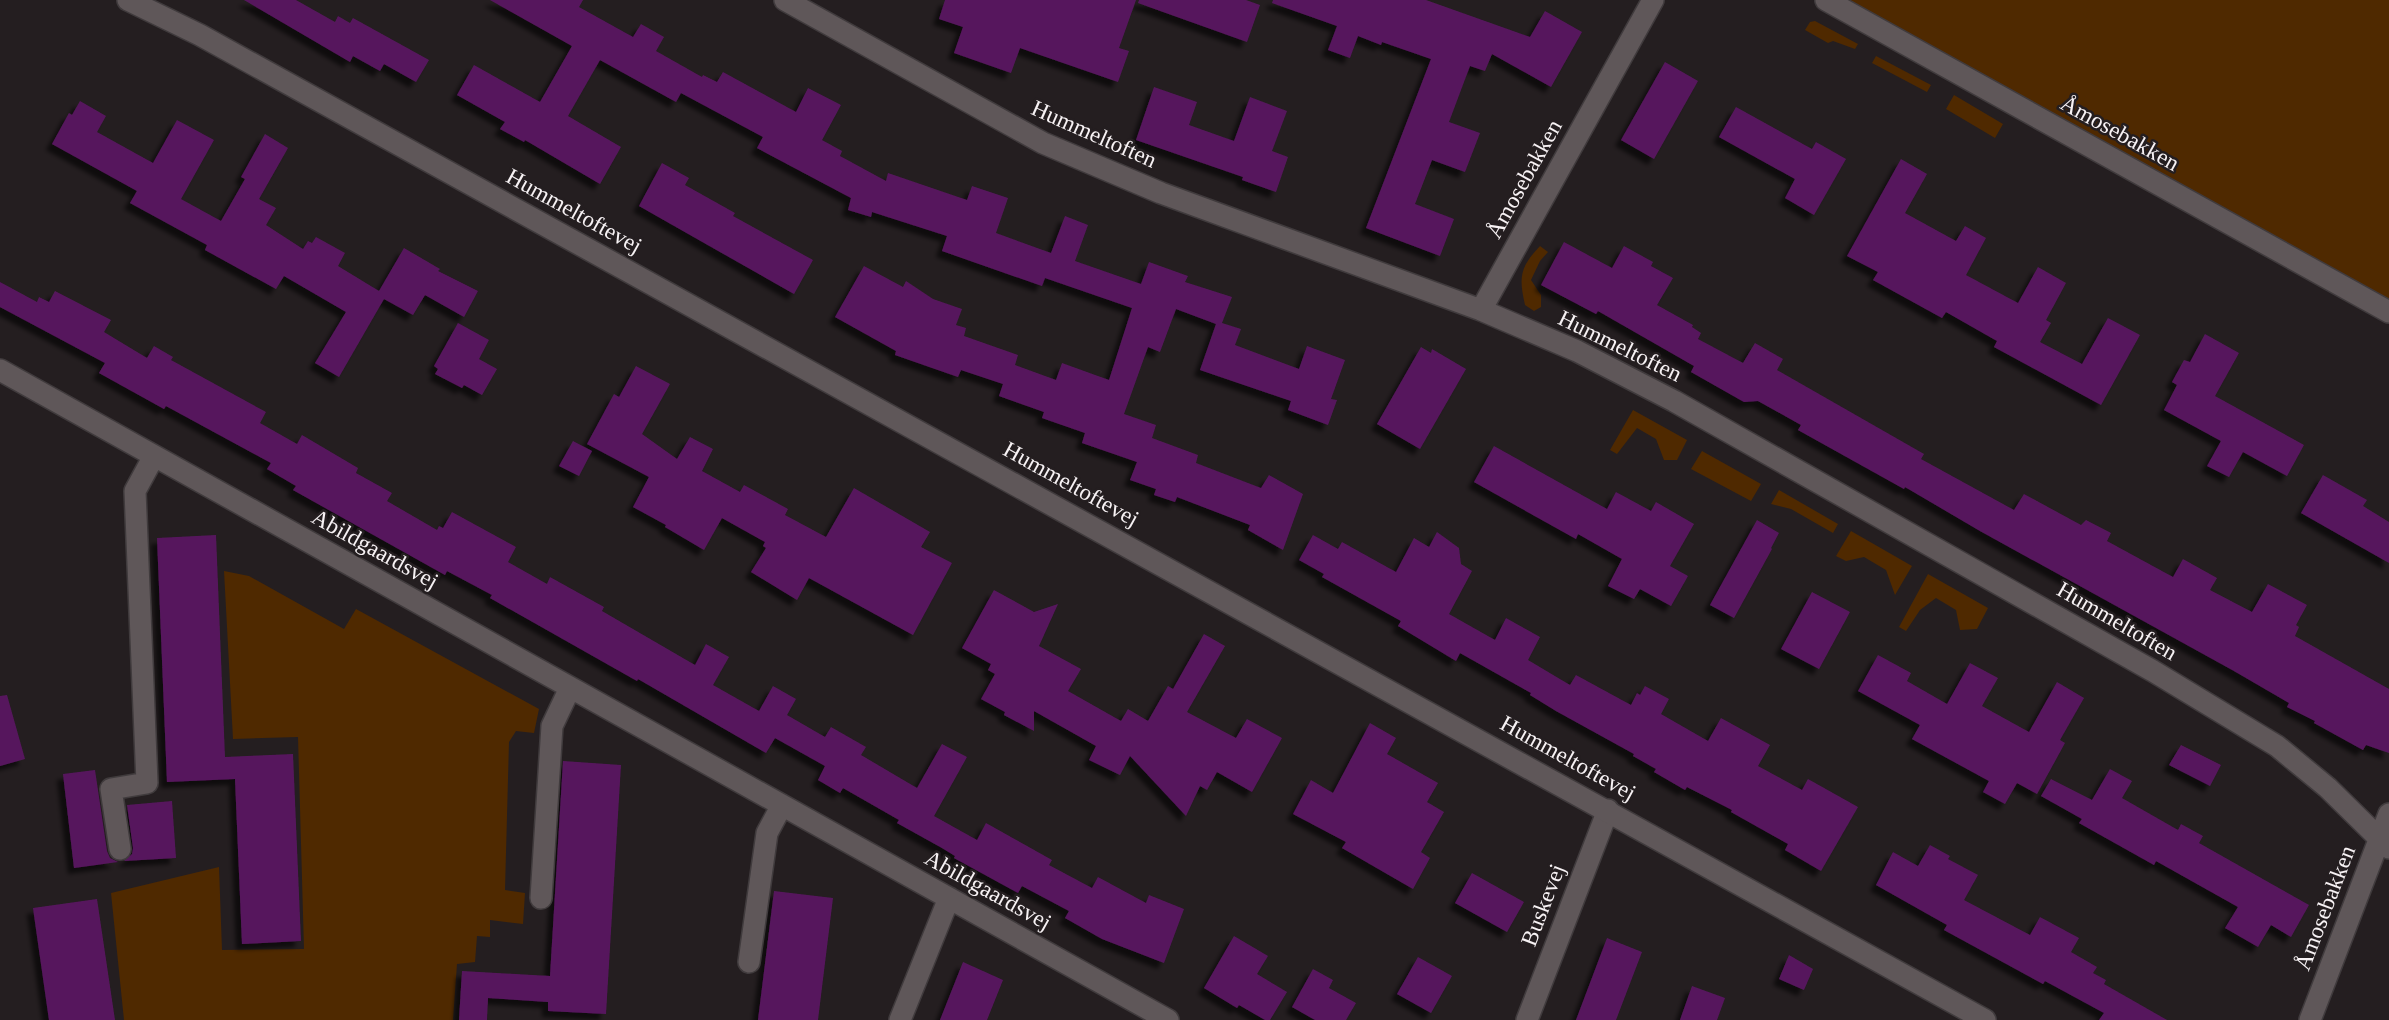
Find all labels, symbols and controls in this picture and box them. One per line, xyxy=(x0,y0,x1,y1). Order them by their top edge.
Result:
street label: Åmosebakken xyxy=(2056,90,2184,176)
street label: Hummeltoften xyxy=(1028,95,1161,173)
street label: Åmosebakken xyxy=(1481,115,1567,243)
street label: Hummeltoftevej xyxy=(502,164,646,258)
street label: Hummeltoften xyxy=(1554,305,1686,387)
street label: Hummeltoftevej xyxy=(999,437,1143,531)
street label: Abildgaardsvej xyxy=(307,504,443,594)
street label: Hummeltoften xyxy=(2053,577,2182,666)
street label: Hummeltoftevej xyxy=(1496,711,1640,805)
street label: Åmosebakken xyxy=(2290,842,2360,974)
street label: Abildgaardsvej xyxy=(920,845,1056,935)
street label: Buskevej xyxy=(1516,861,1570,949)

